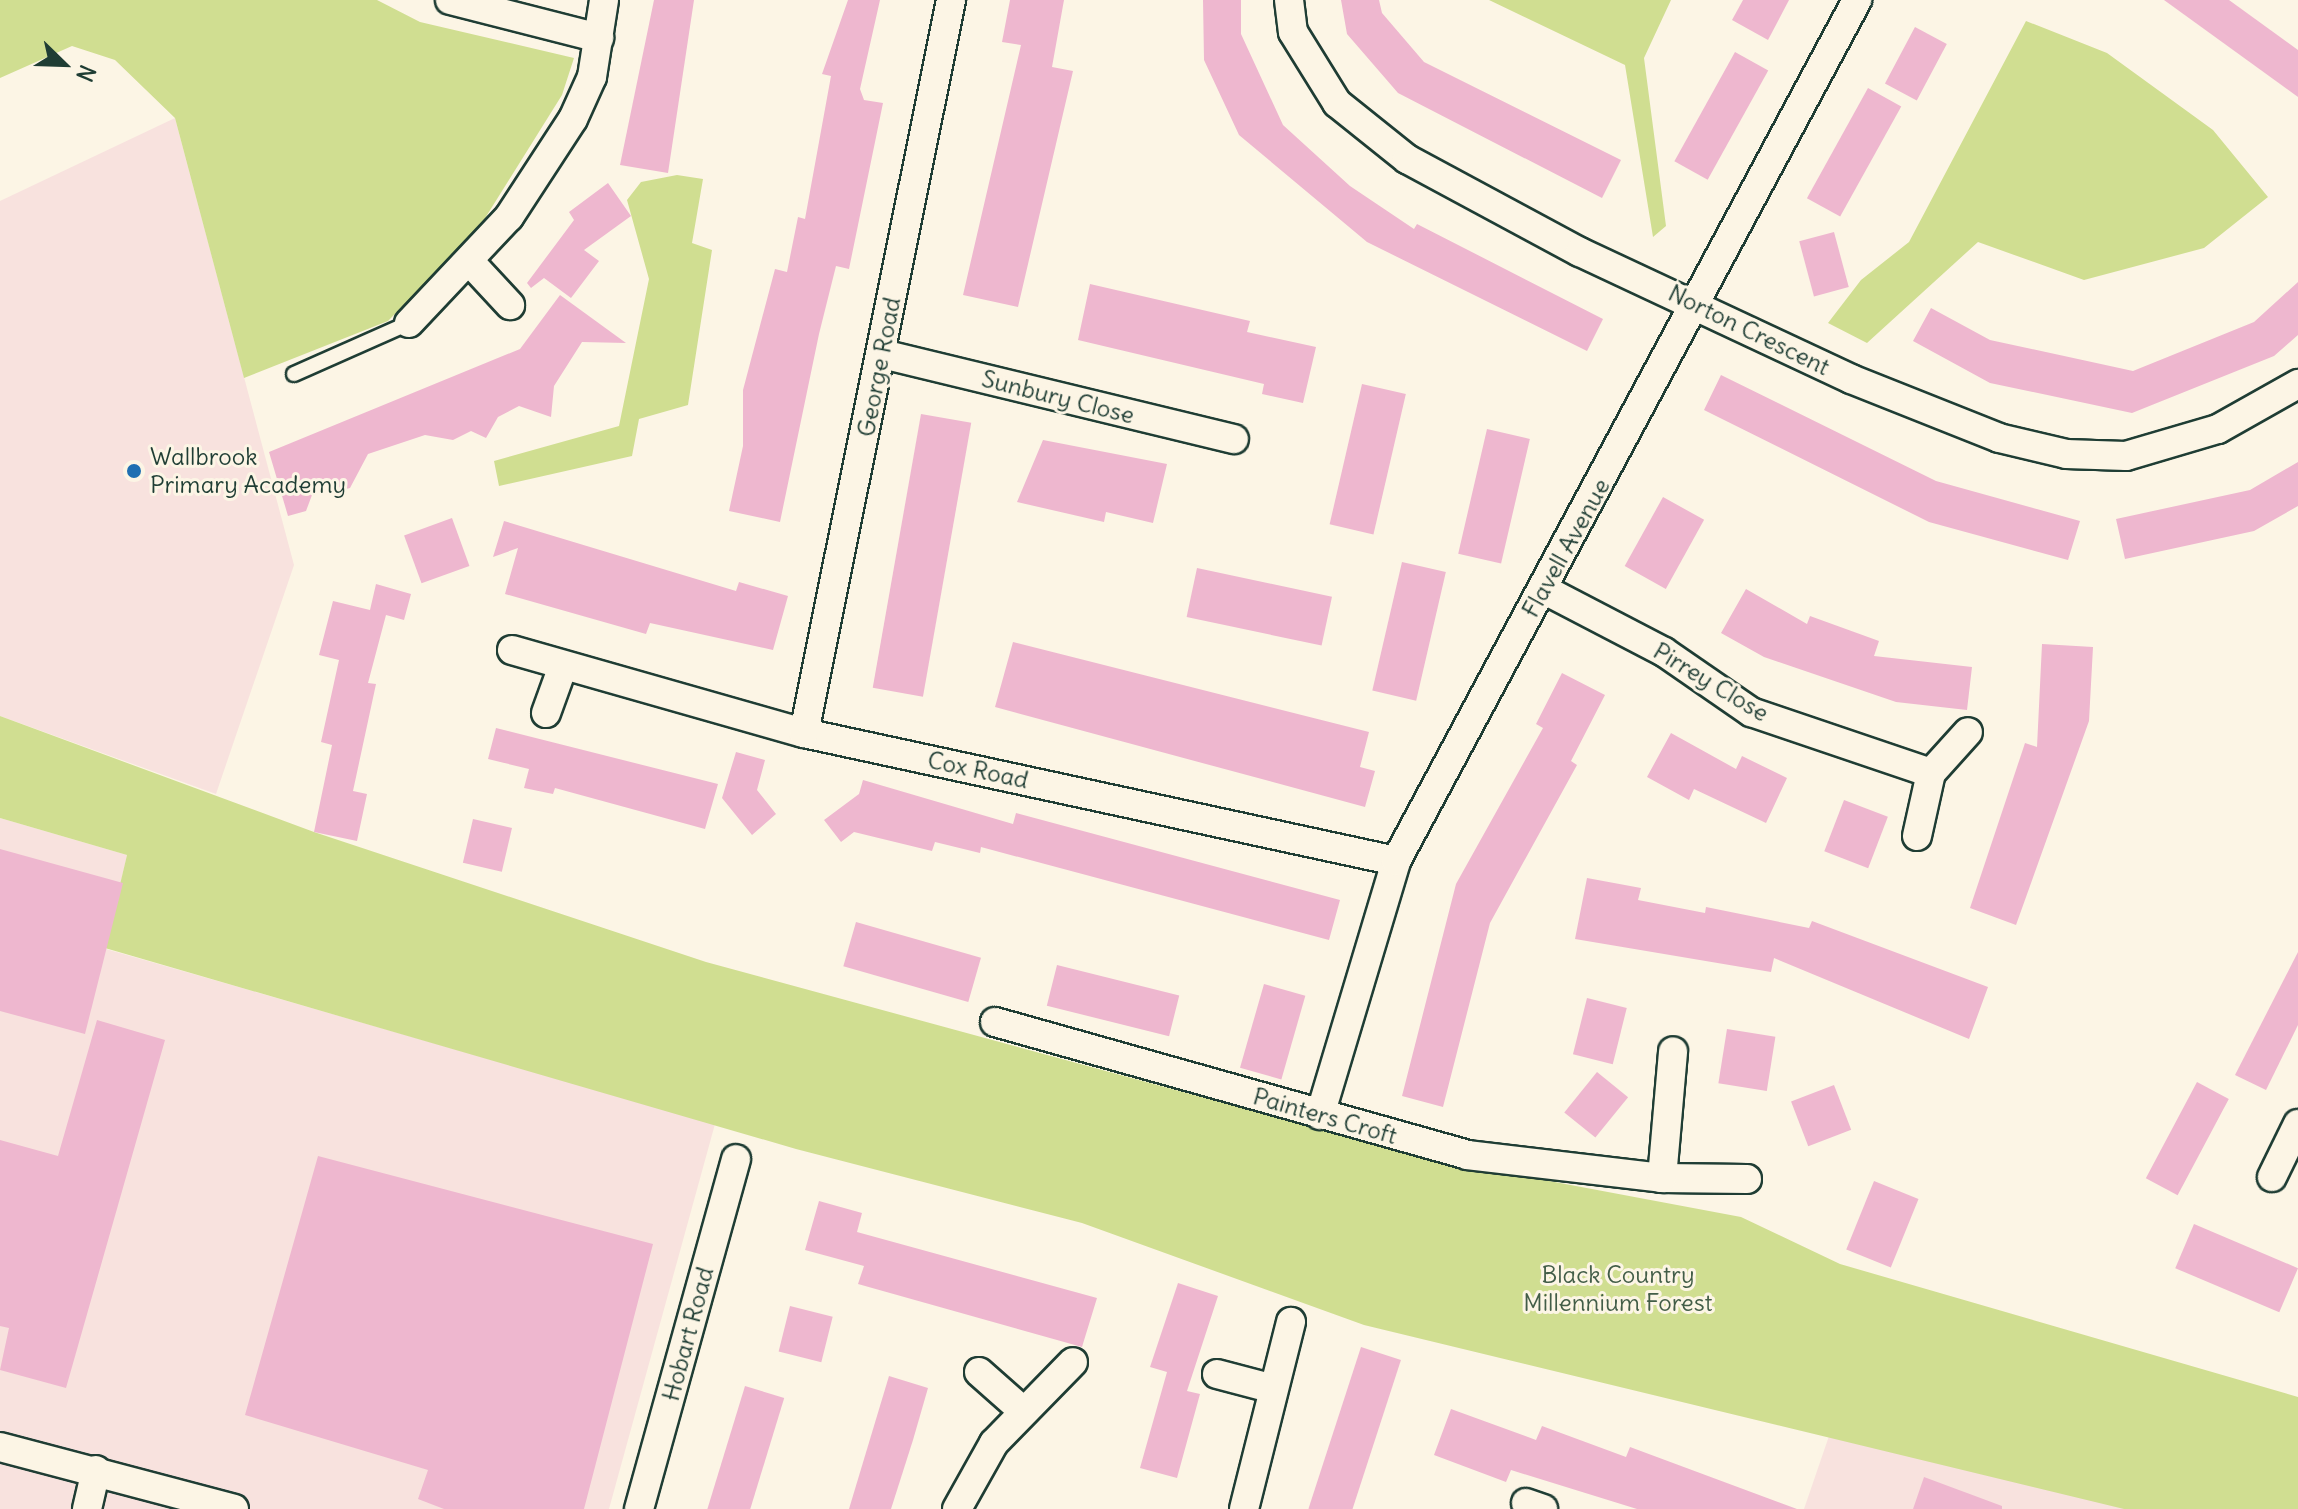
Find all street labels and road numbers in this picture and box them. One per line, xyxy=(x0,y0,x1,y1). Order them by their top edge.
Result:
street label: Norton Crescent xyxy=(1664,279,1834,381)
street label: George Road xyxy=(851,295,907,439)
street label: Sunbury Close xyxy=(979,364,1137,430)
street label: Flavell Avenue xyxy=(1516,474,1616,622)
street label: Pirrey Close xyxy=(1648,636,1774,728)
street label: Cox Road xyxy=(925,745,1031,795)
street label: Painters Croft xyxy=(1250,1082,1400,1150)
street label: Hobart Road xyxy=(656,1264,720,1404)

